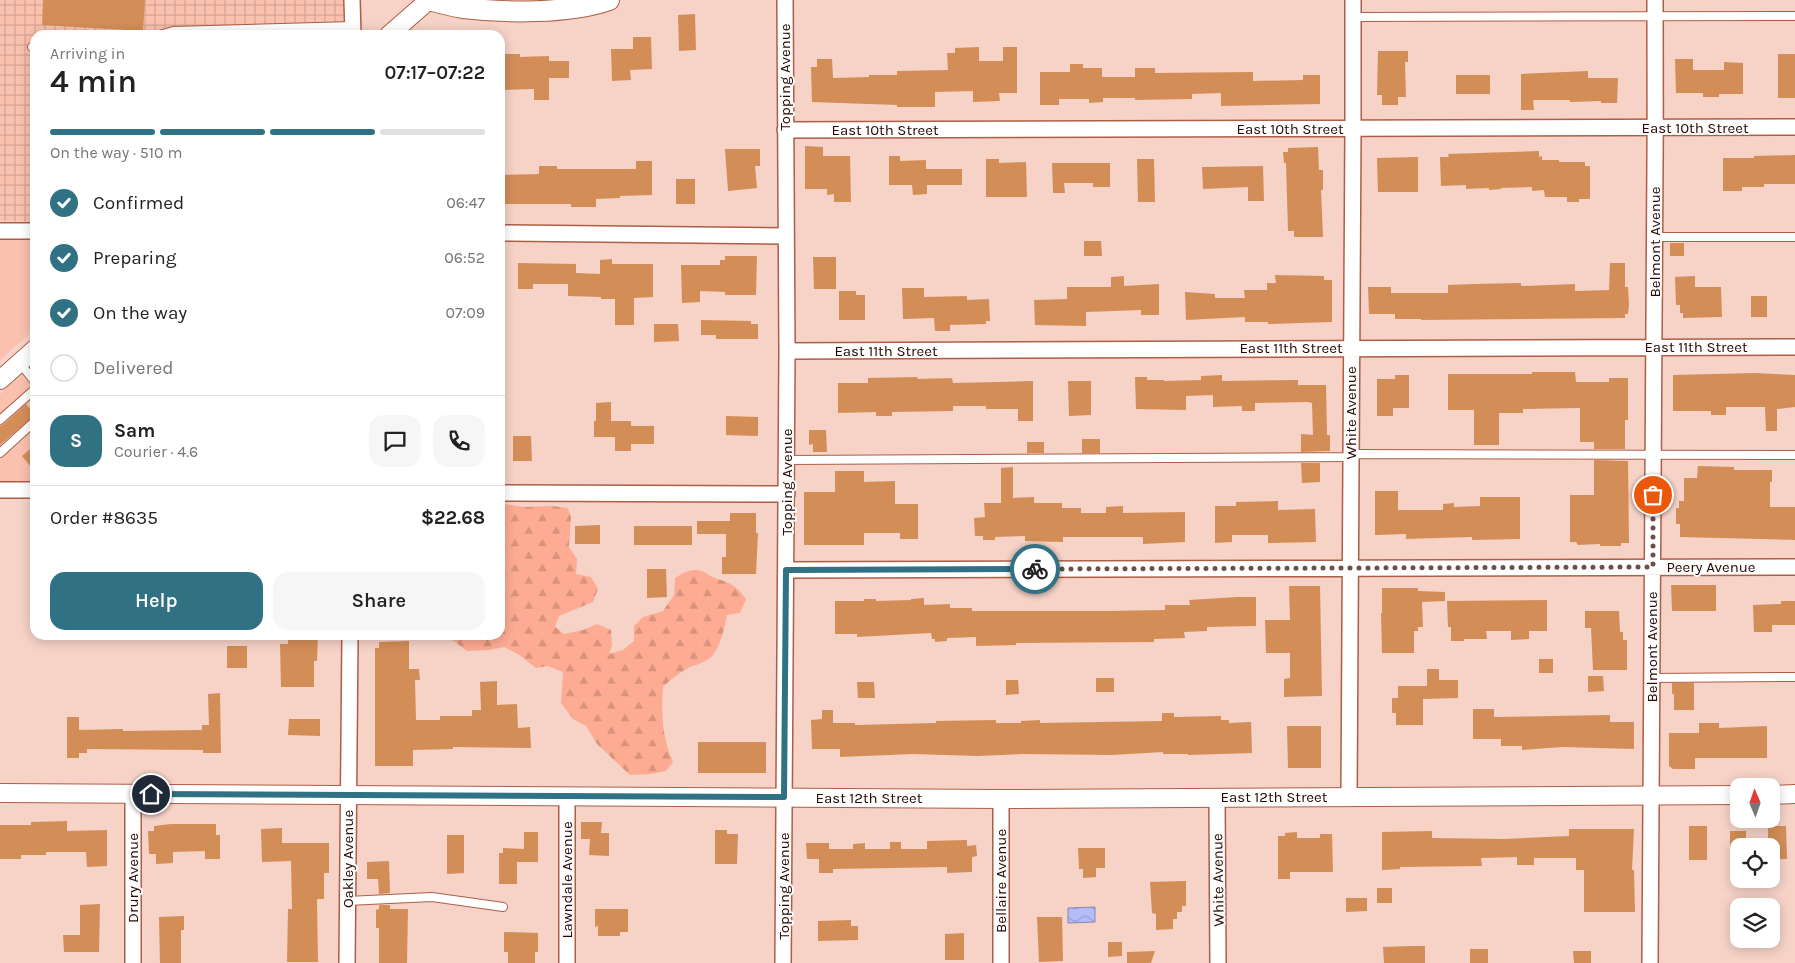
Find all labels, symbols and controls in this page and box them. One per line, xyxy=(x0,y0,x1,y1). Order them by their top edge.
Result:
street label: Topping Avenue xyxy=(776,24,794,130)
text: Arriving in xyxy=(50,44,125,63)
text: 07:17–07:22 xyxy=(385,62,485,84)
text: 4 min xyxy=(50,63,137,100)
street label: East 10th Street xyxy=(1641,119,1749,137)
street label: East 10th Street xyxy=(1236,120,1344,138)
street label: East 10th Street xyxy=(831,121,939,139)
text: On the way · 510 m xyxy=(50,143,182,162)
street label: Belmont Avenue xyxy=(1646,186,1664,298)
icon: check xyxy=(50,189,78,217)
text: Confirmed xyxy=(93,192,184,214)
text: 06:47 xyxy=(446,193,485,212)
icon: check xyxy=(50,244,78,272)
text: Preparing xyxy=(93,247,176,269)
text: 06:52 xyxy=(444,248,485,267)
icon: check xyxy=(50,299,78,327)
text: On the way xyxy=(93,302,187,324)
text: 07:09 xyxy=(446,303,485,322)
street label: East 11th Street xyxy=(1644,338,1748,356)
street label: East 11th Street xyxy=(1239,339,1343,357)
street label: East 11th Street xyxy=(834,342,938,360)
text: Delivered xyxy=(93,357,173,379)
street label: White Avenue xyxy=(1342,366,1360,460)
button: chat xyxy=(369,415,421,467)
button: phone xyxy=(433,415,485,467)
text: Sam xyxy=(114,420,155,442)
street label: Topping Avenue xyxy=(778,429,796,535)
text: S xyxy=(70,430,82,452)
text: Courier · 4.6 xyxy=(114,442,198,461)
pin xyxy=(1632,474,1674,516)
icon: bag xyxy=(1639,481,1667,509)
text: Order #8635 xyxy=(50,507,158,529)
text: $22.68 xyxy=(421,507,485,529)
courier xyxy=(1010,544,1060,594)
icon: bike xyxy=(1021,555,1049,583)
street label: Peery Avenue xyxy=(1666,558,1756,576)
button: Help xyxy=(50,572,263,630)
button: Share xyxy=(273,572,485,630)
street label: Belmont Avenue xyxy=(1643,591,1661,703)
pin xyxy=(130,773,172,815)
north arrow xyxy=(1730,778,1780,828)
map controls xyxy=(1730,778,1780,948)
icon: home xyxy=(137,780,165,808)
street label: East 12th Street xyxy=(1221,788,1328,806)
street label: East 12th Street xyxy=(816,789,923,807)
street label: Oakley Avenue xyxy=(339,810,357,908)
street label: Lawndale Avenue xyxy=(558,821,576,939)
street label: Bellaire Avenue xyxy=(992,829,1010,933)
street label: Drury Avenue xyxy=(124,833,142,923)
street label: Topping Avenue xyxy=(775,833,793,939)
street label: White Avenue xyxy=(1208,833,1228,927)
button: locate xyxy=(1730,838,1780,888)
button: layers xyxy=(1730,898,1780,948)

